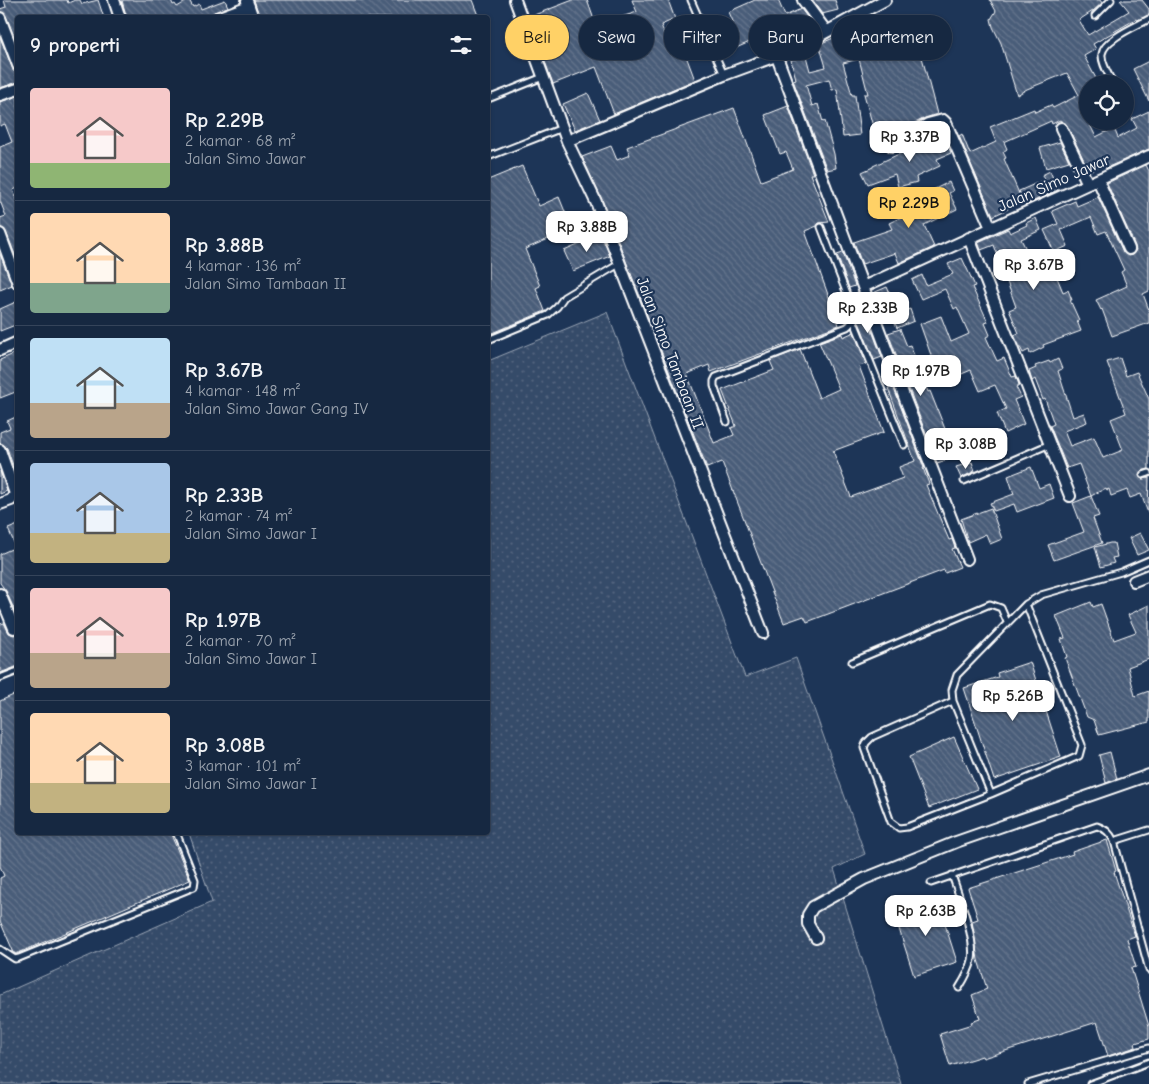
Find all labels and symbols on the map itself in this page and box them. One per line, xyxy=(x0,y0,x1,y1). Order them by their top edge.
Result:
pin: Rp 3.37B xyxy=(858,120,962,163)
street label: Jalan Simo Jawar xyxy=(995,150,1113,216)
pin: Rp 2.29B xyxy=(857,186,961,229)
pin: Rp 3.88B xyxy=(535,210,639,253)
pin: Rp 3.67B xyxy=(982,248,1086,291)
street label: Jalan Simo Tambaan II xyxy=(633,275,707,431)
pin: Rp 2.33B xyxy=(816,292,920,334)
pin: Rp 1.97B xyxy=(869,354,973,397)
pin: Rp 3.08B xyxy=(914,428,1018,470)
pin: Rp 5.26B xyxy=(961,680,1065,722)
pin: Rp 2.63B xyxy=(874,894,978,937)

